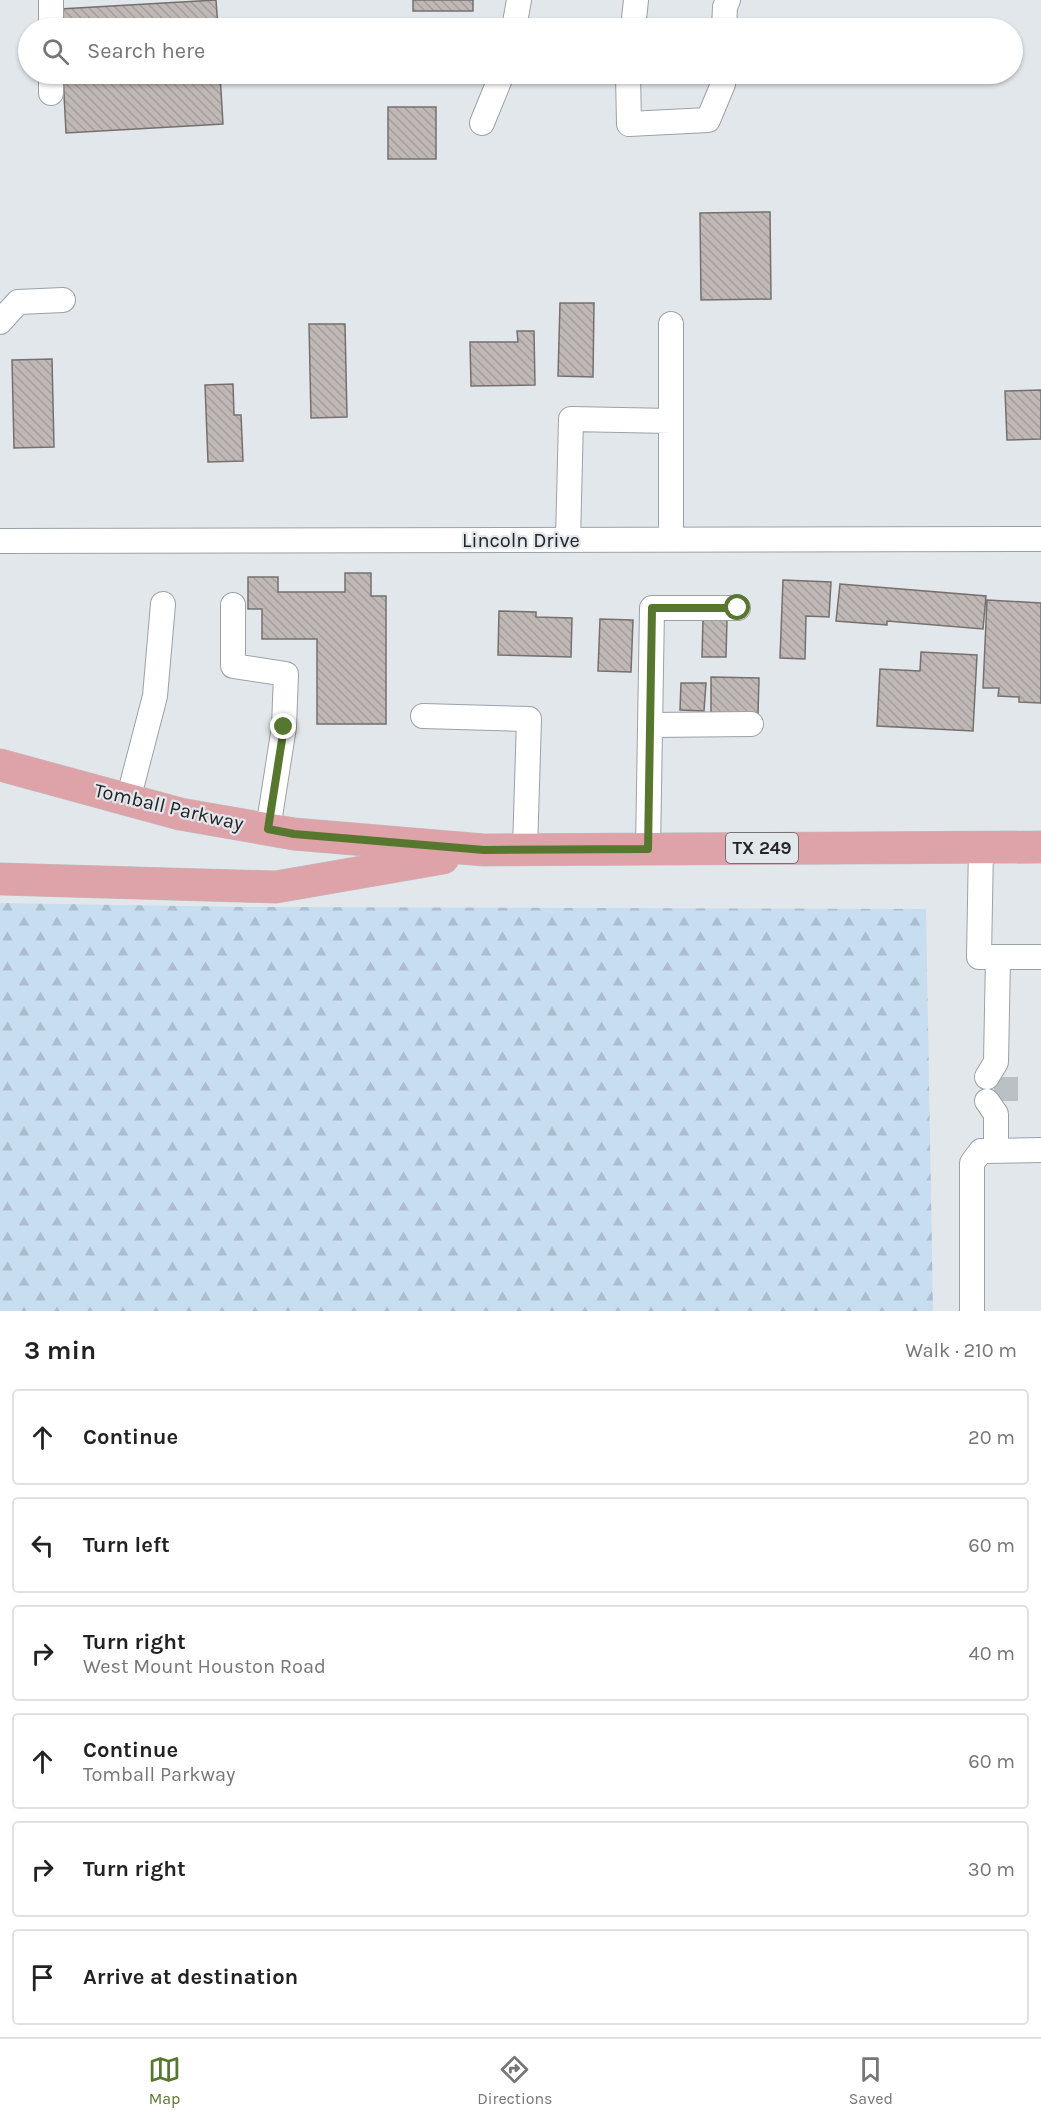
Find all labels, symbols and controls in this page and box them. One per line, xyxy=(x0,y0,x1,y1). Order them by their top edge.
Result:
search box xyxy=(18,18,1023,84)
icon: search xyxy=(39,35,72,68)
text: Search here xyxy=(87,38,205,64)
street label: Lincoln Drive xyxy=(462,529,580,552)
route start xyxy=(724,594,750,620)
route end xyxy=(270,713,296,739)
street label: Tomball Parkway xyxy=(92,779,246,835)
road number: TX 249 xyxy=(726,833,798,863)
text: 3 min xyxy=(24,1335,96,1366)
text: Walk · 210 m xyxy=(905,1339,1017,1362)
icon: ahead xyxy=(26,1421,59,1454)
text: Continue xyxy=(83,1424,178,1450)
text: 20 m xyxy=(968,1426,1015,1449)
icon: left xyxy=(26,1529,59,1562)
text: Turn left xyxy=(83,1532,170,1558)
text: 60 m xyxy=(968,1534,1015,1557)
text: Turn right xyxy=(83,1629,186,1655)
icon: right xyxy=(26,1637,59,1670)
text: 40 m xyxy=(969,1642,1015,1665)
text: West Mount Houston Road xyxy=(83,1655,326,1678)
text: Continue xyxy=(83,1737,178,1763)
icon: ahead xyxy=(26,1745,59,1778)
text: 60 m xyxy=(968,1750,1015,1773)
text: Tomball Parkway xyxy=(83,1763,235,1786)
icon: right xyxy=(26,1853,59,1886)
text: Turn right xyxy=(83,1856,186,1882)
text: 30 m xyxy=(968,1858,1015,1881)
icon: arrive xyxy=(26,1961,59,1994)
text: Arrive at destination xyxy=(83,1964,298,1990)
tab: Map xyxy=(148,2053,181,2108)
tab: Directions xyxy=(477,2053,552,2108)
tab: Saved xyxy=(849,2053,893,2108)

